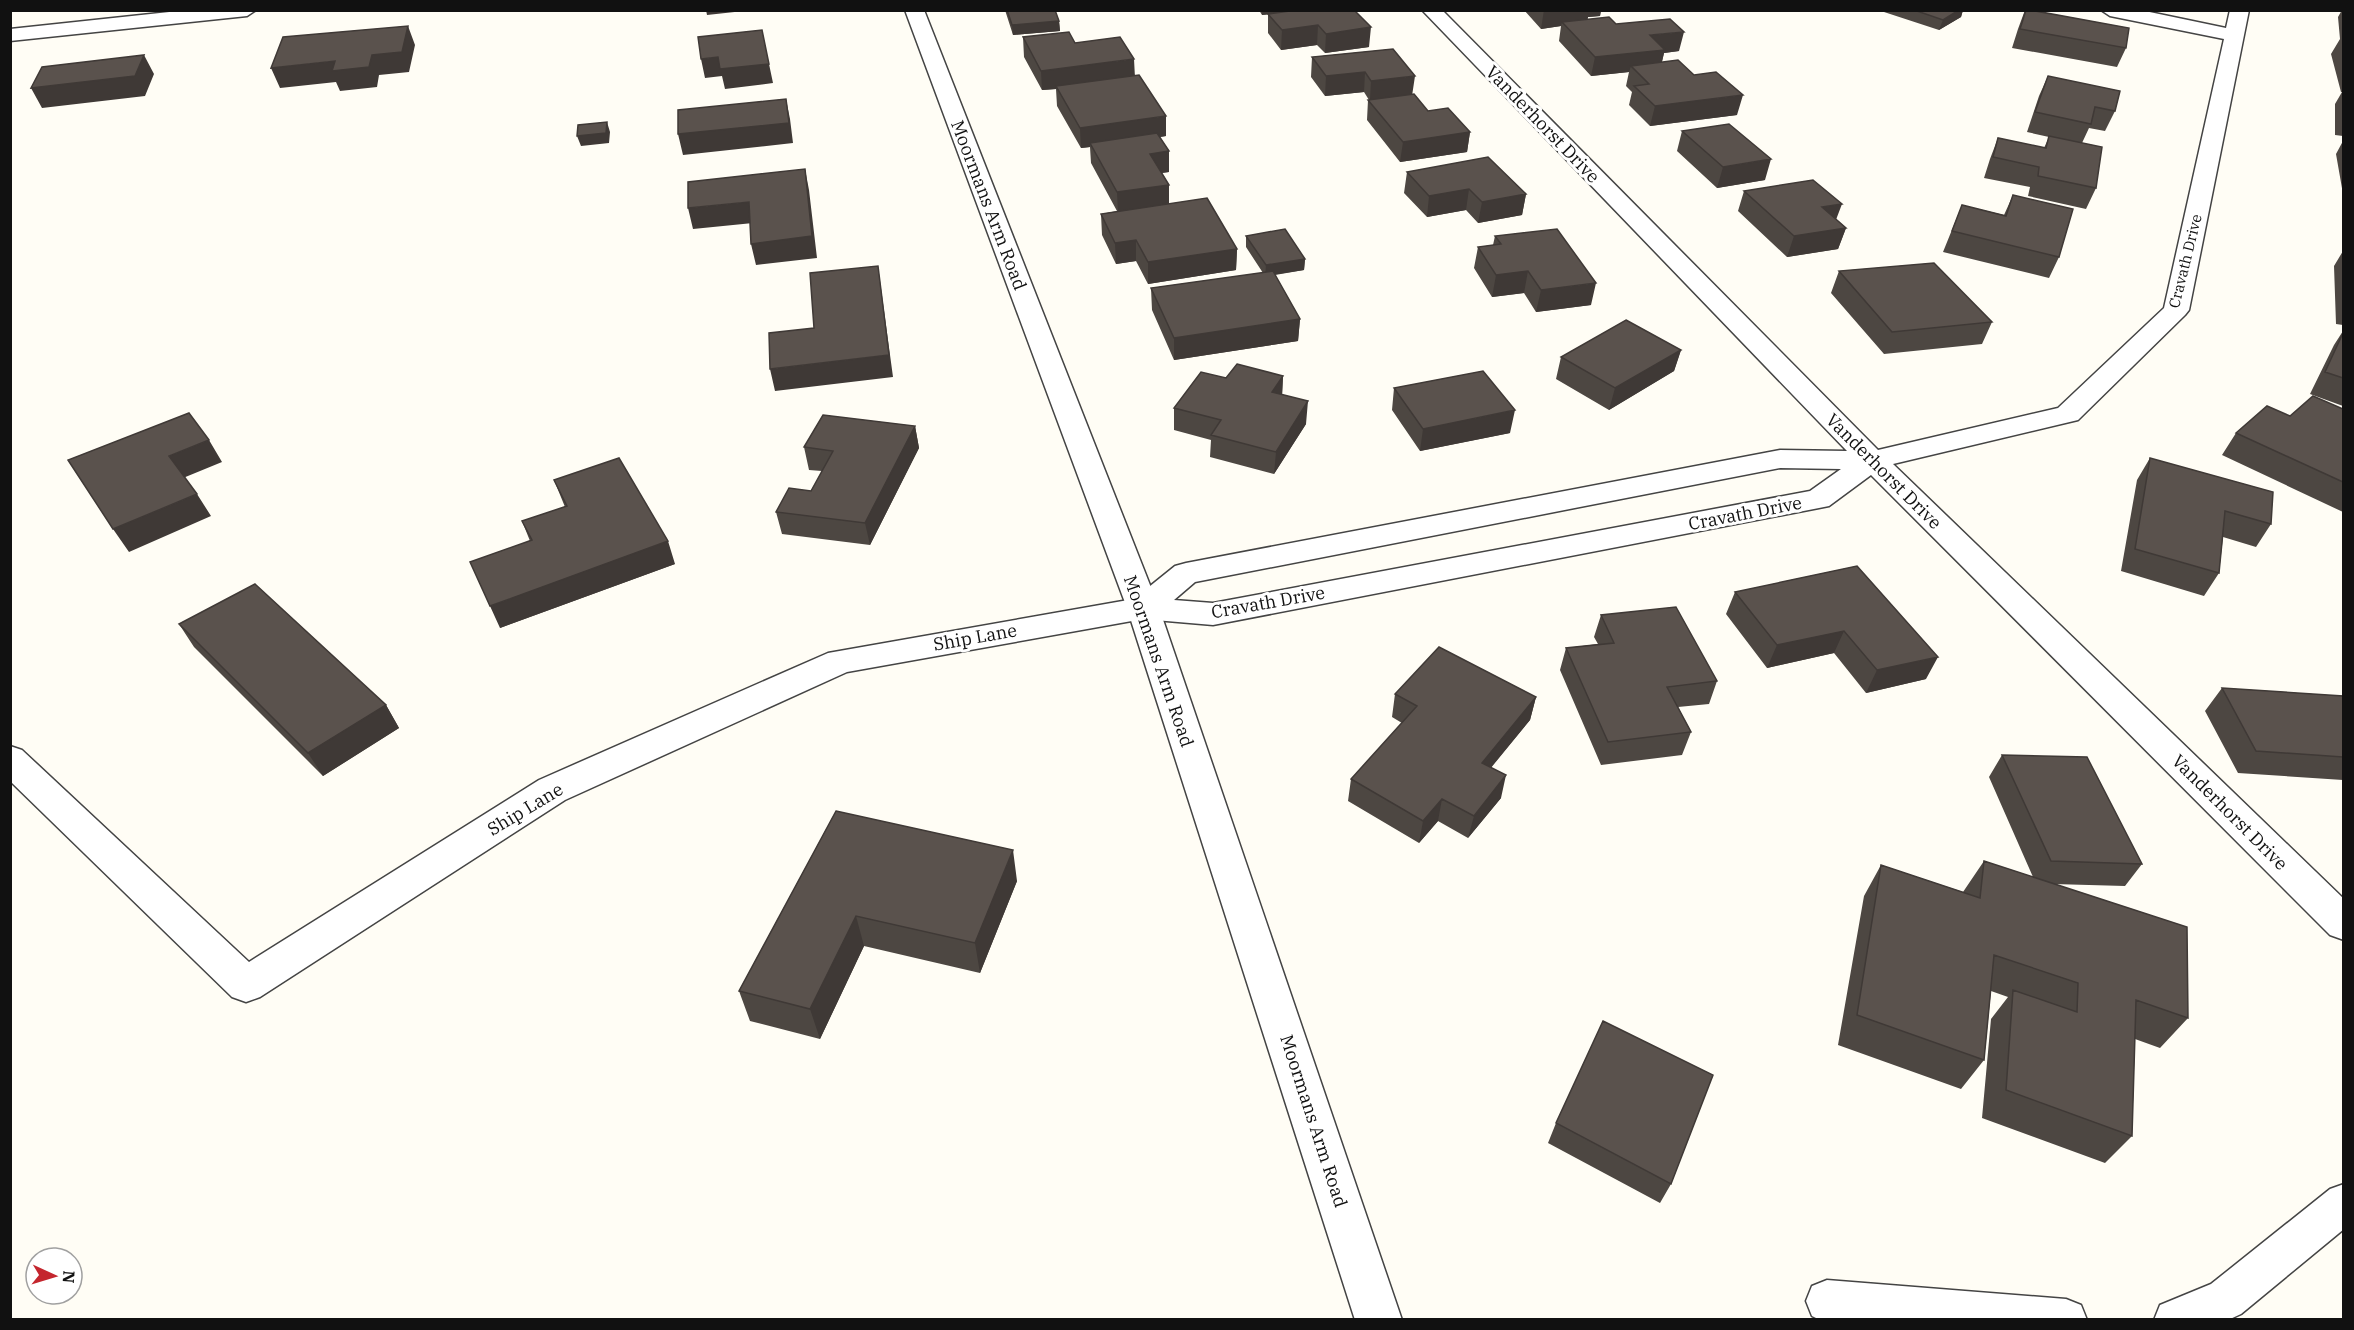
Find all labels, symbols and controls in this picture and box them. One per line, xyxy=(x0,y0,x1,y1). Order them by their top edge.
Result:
street label: Vanderhorst Drive xyxy=(1481,60,1605,188)
street label: Moormans Arm Road xyxy=(946,117,1032,293)
street label: Cravath Drive xyxy=(2164,212,2206,310)
street label: Vanderhorst Drive xyxy=(1821,408,1947,534)
street label: Cravath Drive xyxy=(1686,491,1804,535)
street label: Moormans Arm Road xyxy=(1119,572,1199,750)
street label: Cravath Drive xyxy=(1209,581,1327,623)
street label: Ship Lane xyxy=(931,618,1019,656)
street label: Vanderhorst Drive xyxy=(2167,749,2293,875)
street label: Ship Lane xyxy=(483,777,567,841)
street label: Moormans Arm Road xyxy=(1275,1032,1353,1210)
north arrow xyxy=(24,1246,84,1306)
text: N xyxy=(59,1270,79,1284)

